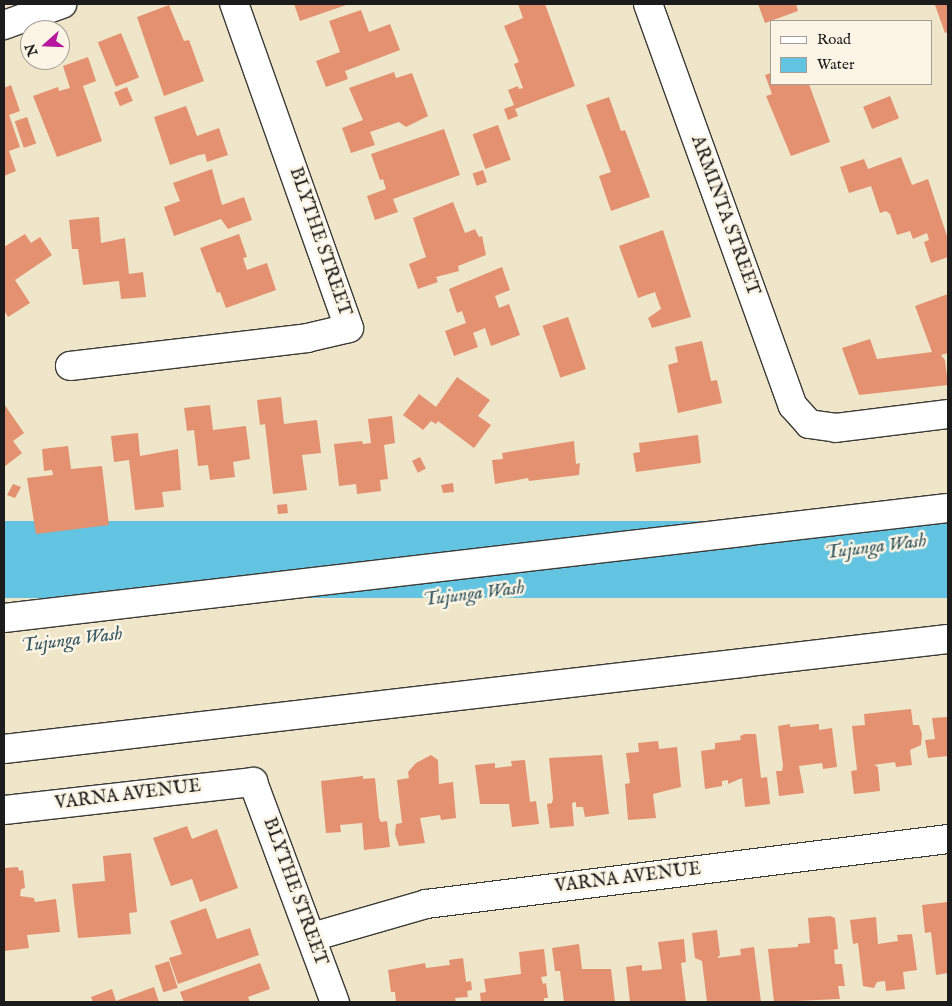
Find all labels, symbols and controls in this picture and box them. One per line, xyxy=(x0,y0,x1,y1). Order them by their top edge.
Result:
north arrow xyxy=(20,20,70,70)
legend xyxy=(770,20,932,85)
text: Road xyxy=(817,30,851,49)
text: N xyxy=(21,41,42,59)
text: Water xyxy=(817,55,854,74)
street label: ARMINTA STREET xyxy=(685,133,763,299)
street label: BLYTHE STREET xyxy=(283,165,355,319)
water label: Tujunga Wash xyxy=(824,530,928,566)
water label: Tujunga Wash xyxy=(422,577,526,613)
water label: Tujunga Wash xyxy=(20,623,124,659)
street label: VARNA AVENUE xyxy=(54,776,202,816)
street label: BLYTHE STREET xyxy=(257,815,331,969)
street label: VARNA AVENUE xyxy=(554,859,702,899)

